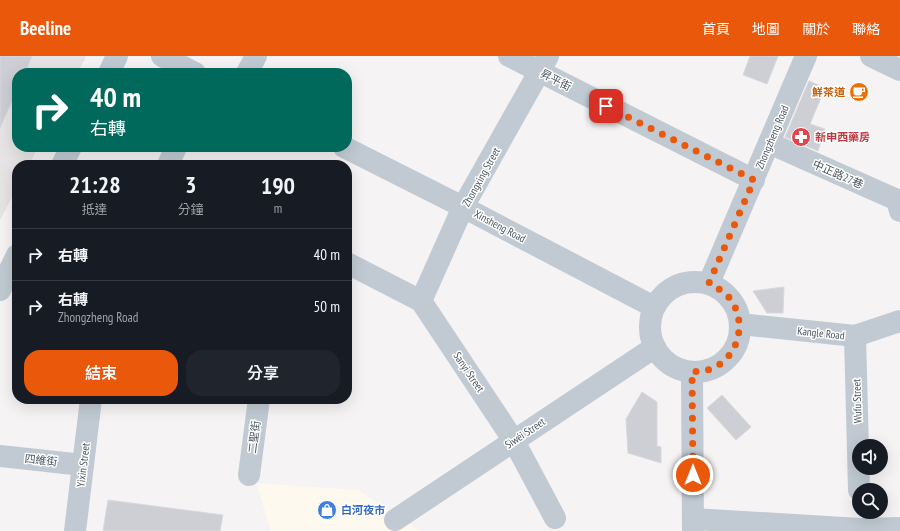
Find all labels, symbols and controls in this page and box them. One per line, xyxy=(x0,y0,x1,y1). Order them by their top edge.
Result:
text: Beeline xyxy=(20,16,71,40)
text: 首頁 xyxy=(702,20,730,38)
text: 地圖 xyxy=(752,20,780,38)
text: 關於 xyxy=(802,20,830,38)
text: 聯絡 xyxy=(852,20,880,38)
street label: 昇平街 xyxy=(538,66,574,94)
text: 40 m xyxy=(90,78,141,115)
cafe icon: 鮮茶道 xyxy=(848,81,870,103)
icon: right xyxy=(24,84,76,136)
place label: 鮮茶道 xyxy=(812,85,846,99)
pin xyxy=(589,89,623,123)
icon: arrive xyxy=(595,95,617,117)
street label: Zhongzheng Road xyxy=(752,103,792,171)
text: 右轉 xyxy=(90,117,126,140)
pharmacy icon: 新申西藥房 xyxy=(790,126,812,148)
place label: 新申西藥房 xyxy=(815,130,870,144)
street label: Zhongxing Street xyxy=(459,145,503,209)
street label: 中正路27巷 xyxy=(811,157,865,191)
text: 21:28 xyxy=(69,169,121,200)
text: 3 xyxy=(185,169,196,200)
text: 190 xyxy=(261,170,295,201)
text: m xyxy=(274,200,282,217)
text: 抵達 xyxy=(82,201,108,218)
text: 分鐘 xyxy=(178,201,204,218)
street label: Xinsheng Road xyxy=(472,207,528,246)
icon: right xyxy=(24,244,46,266)
text: 40 m xyxy=(314,245,340,264)
text: 右轉 xyxy=(58,246,88,265)
text: 右轉 xyxy=(58,290,88,309)
icon: right xyxy=(24,296,46,318)
text: 50 m xyxy=(314,297,340,316)
text: Zhongzheng Road xyxy=(58,309,138,326)
street label: Kangle Road xyxy=(797,324,846,342)
street label: Sanyi Street xyxy=(450,349,488,395)
button: 結束 xyxy=(24,350,178,396)
button: 分享 xyxy=(186,350,340,396)
street label: Wufu Street xyxy=(849,379,865,423)
street label: Sìwéi Street xyxy=(502,414,548,452)
street label: 二聖街 xyxy=(245,420,263,454)
map controls xyxy=(852,439,888,519)
button: sound xyxy=(852,439,888,475)
street label: Yixin Street xyxy=(73,442,93,488)
street label: 四維街 xyxy=(24,451,58,469)
position arrow xyxy=(672,454,714,496)
button: search xyxy=(852,483,888,519)
shop icon: 白河夜市 xyxy=(316,499,338,521)
place label: 白河夜市 xyxy=(341,503,385,517)

